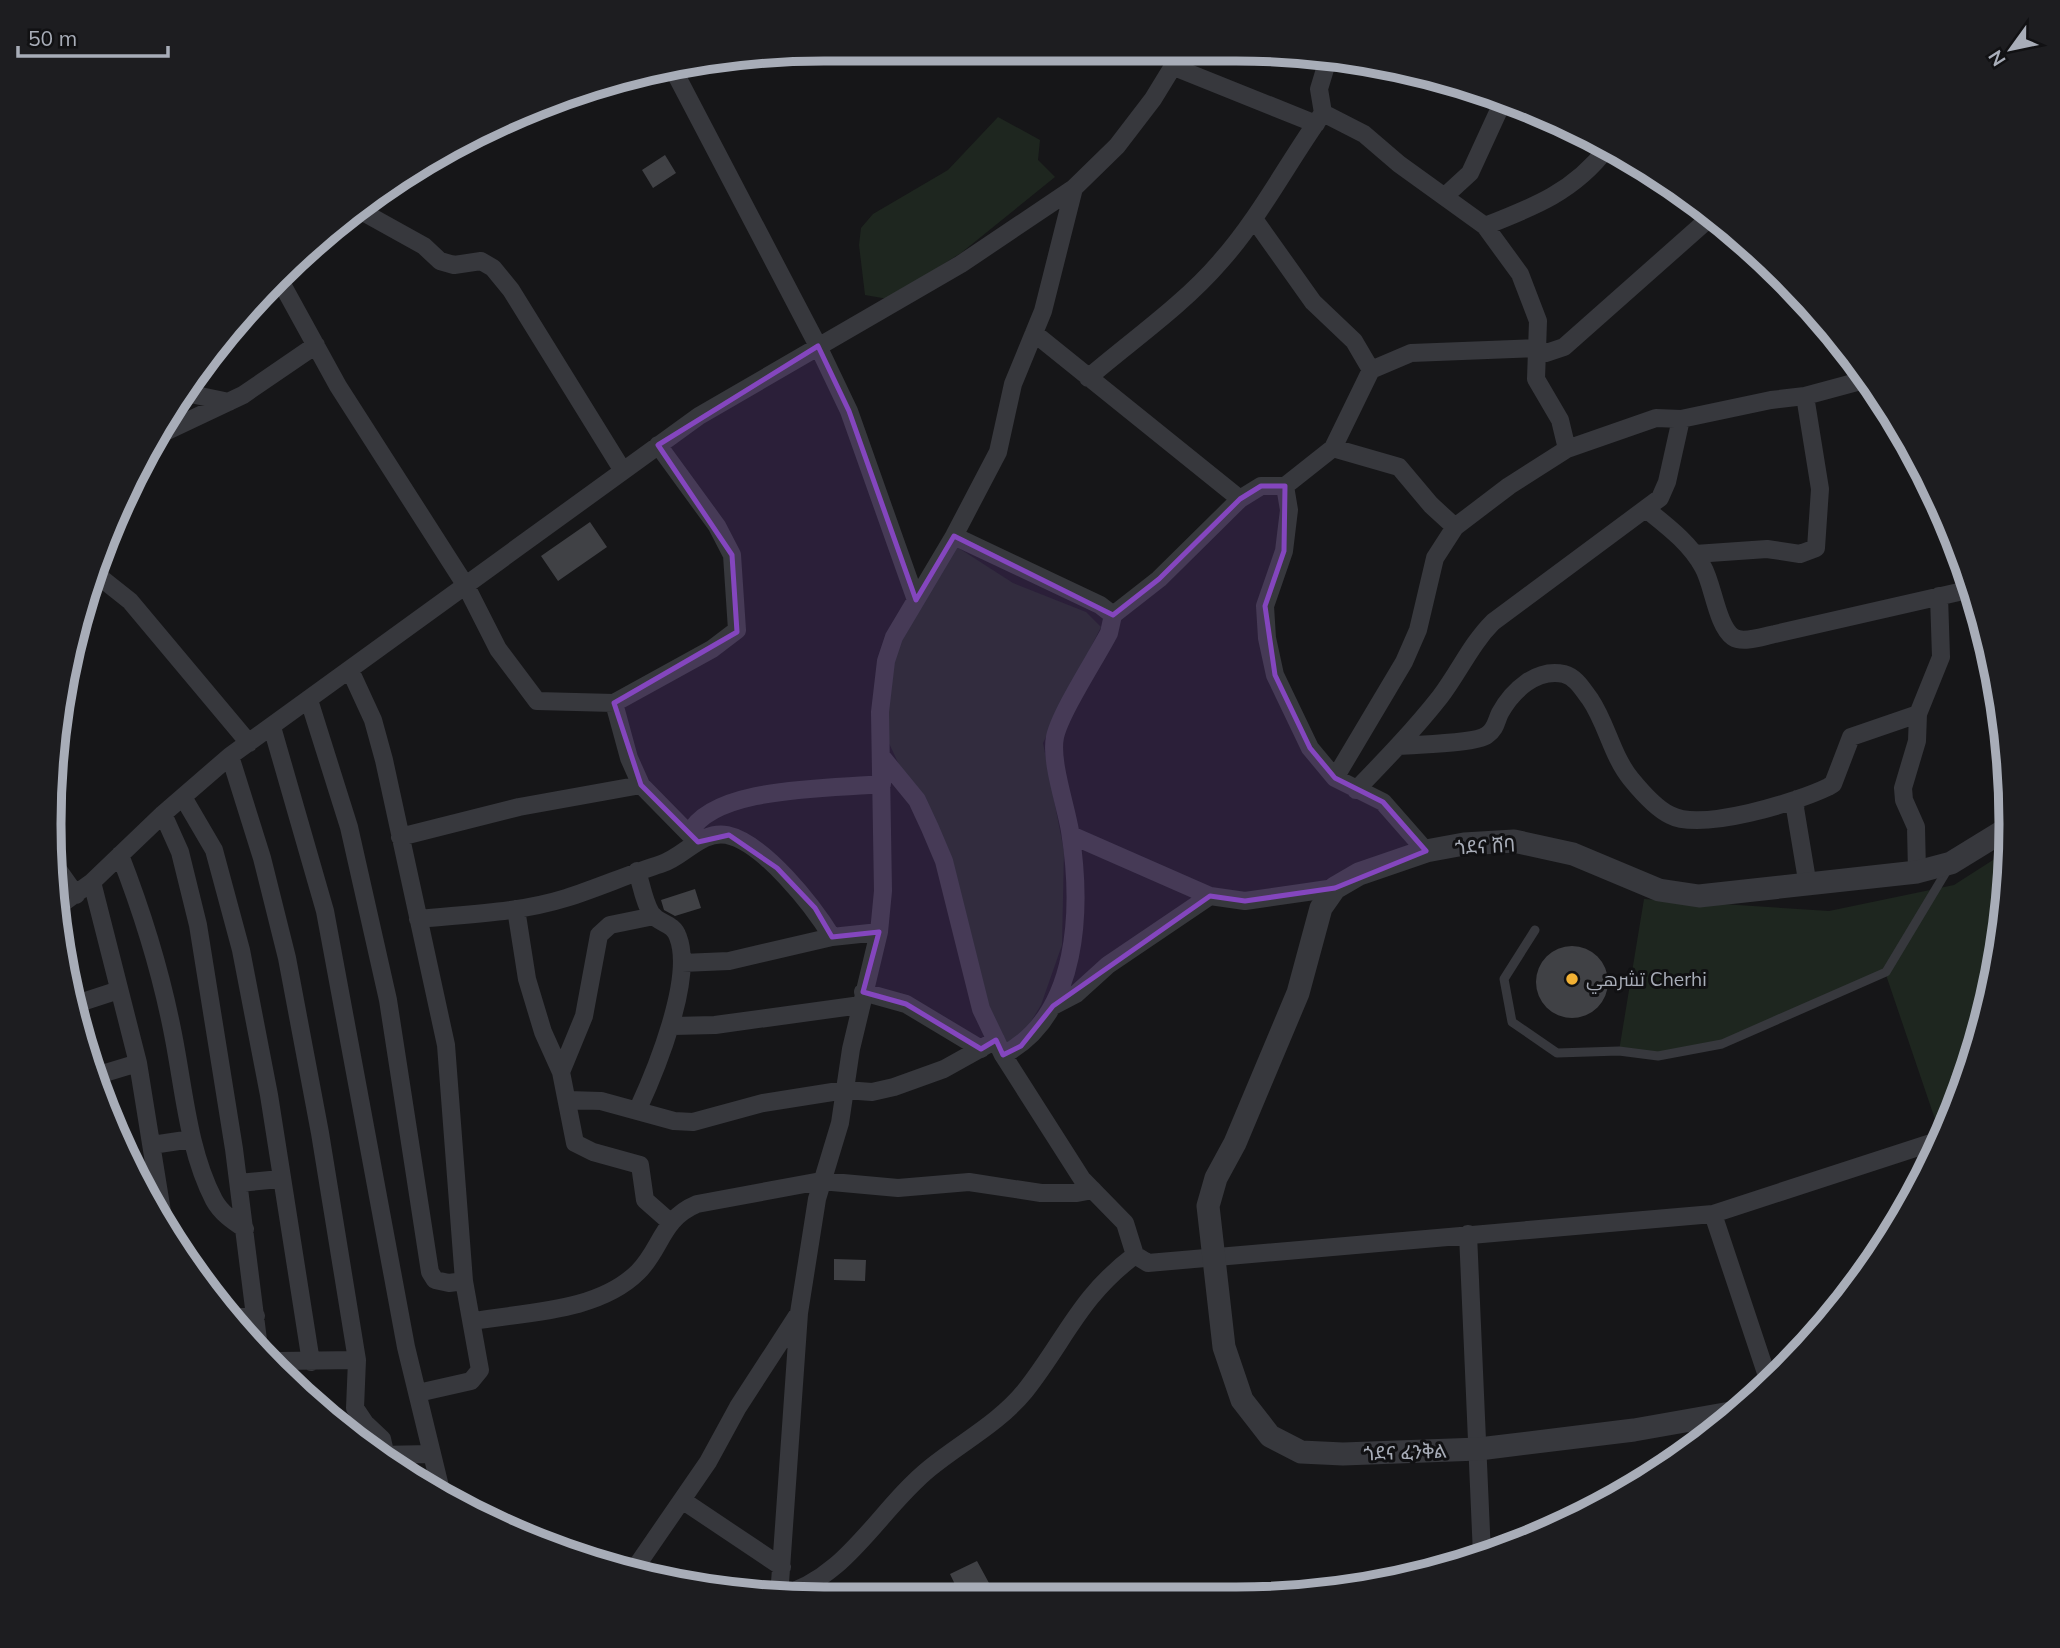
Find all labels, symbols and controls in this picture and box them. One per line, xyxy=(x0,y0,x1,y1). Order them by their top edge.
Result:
scale bar xyxy=(18,14,168,58)
north arrow xyxy=(1976,14,2046,84)
text: 50 m xyxy=(28,25,77,51)
text: N xyxy=(1983,46,2011,71)
street label: ጎደና ሸባ xyxy=(1454,832,1516,860)
place label: تشرهي Cherhi xyxy=(1586,967,1707,994)
marker: تشرهي Cherhi xyxy=(1564,971,1580,987)
street label: ጎደና ፈንቅል xyxy=(1363,1439,1447,1465)

